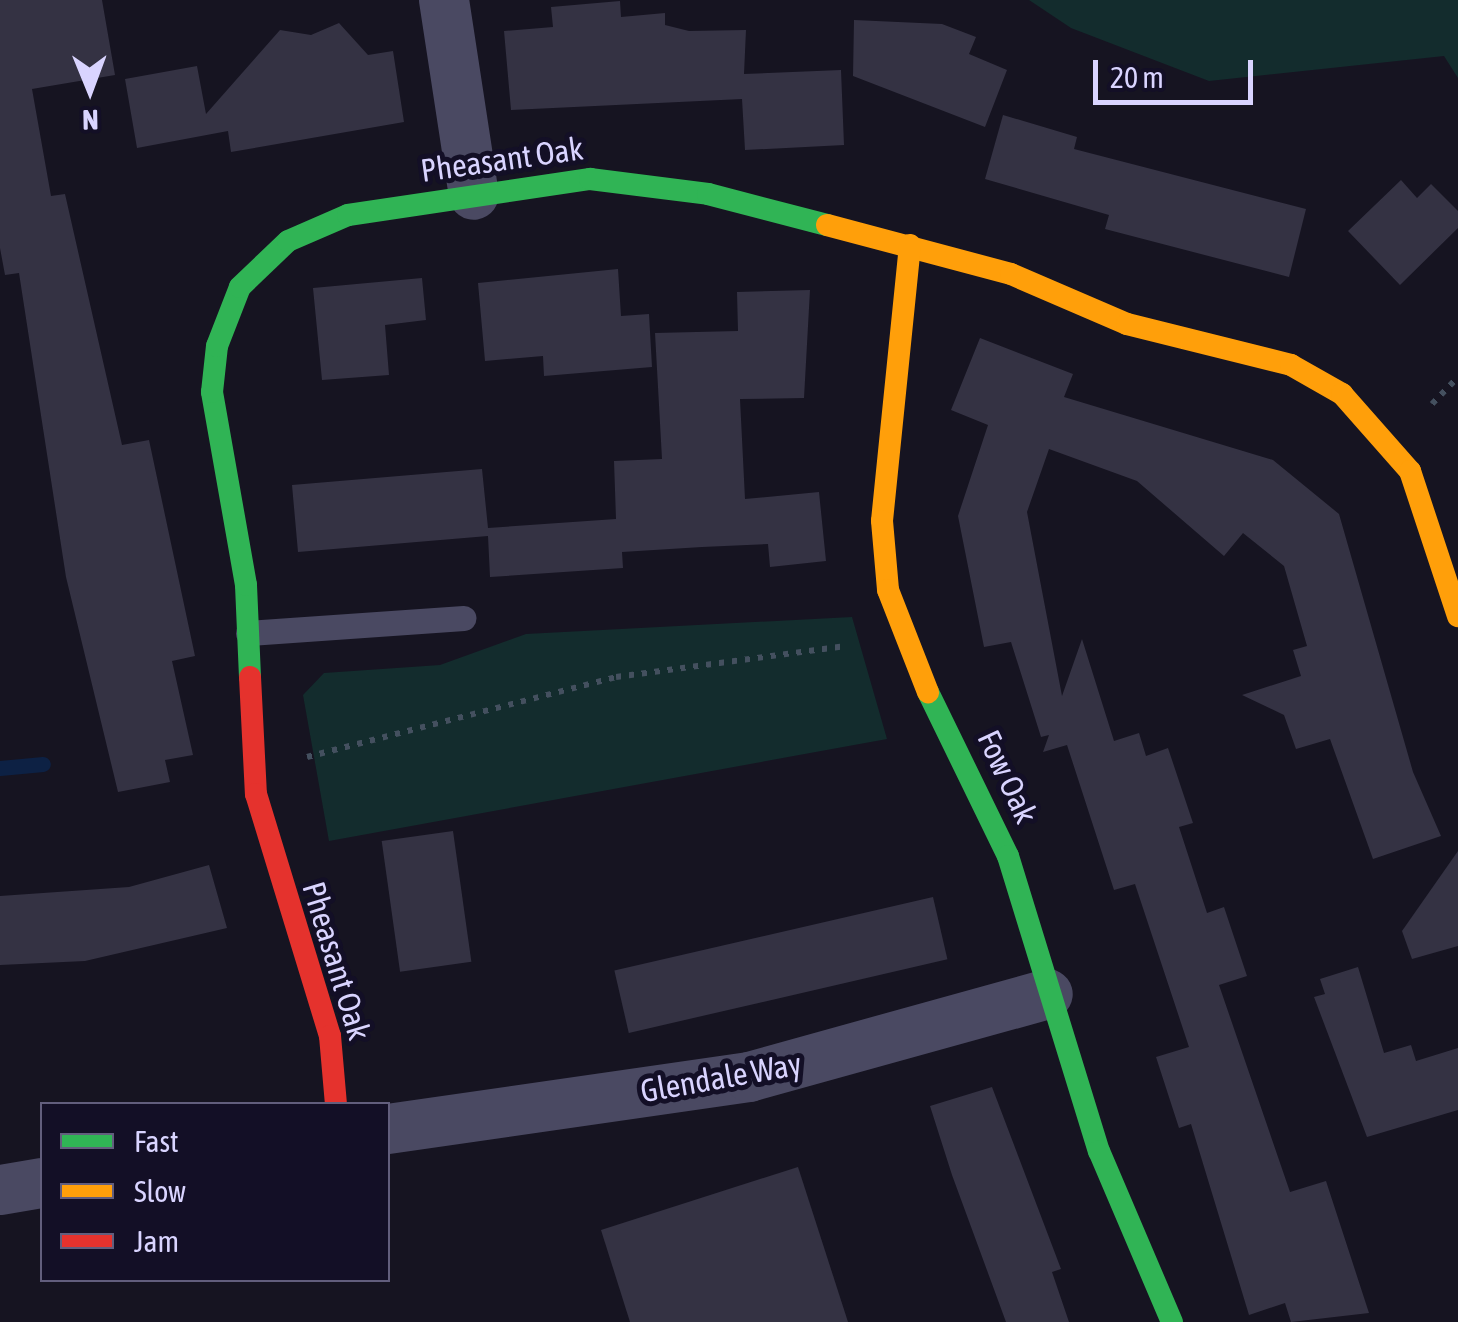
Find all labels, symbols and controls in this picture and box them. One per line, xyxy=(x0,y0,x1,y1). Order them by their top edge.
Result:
north arrow xyxy=(40,40,140,140)
scale bar xyxy=(1098,40,1258,102)
text: 20 m xyxy=(1110,60,1164,94)
text: N xyxy=(82,104,99,136)
street label: Pheasant Oak xyxy=(418,130,586,190)
street label: Fow Oak xyxy=(969,724,1045,830)
street label: Pheasant Oak xyxy=(294,877,378,1045)
street label: Glendale Way xyxy=(638,1045,804,1111)
legend xyxy=(40,1102,390,1282)
text: Fast xyxy=(134,1124,179,1158)
text: Slow xyxy=(134,1174,186,1208)
text: Jam xyxy=(134,1224,179,1258)

